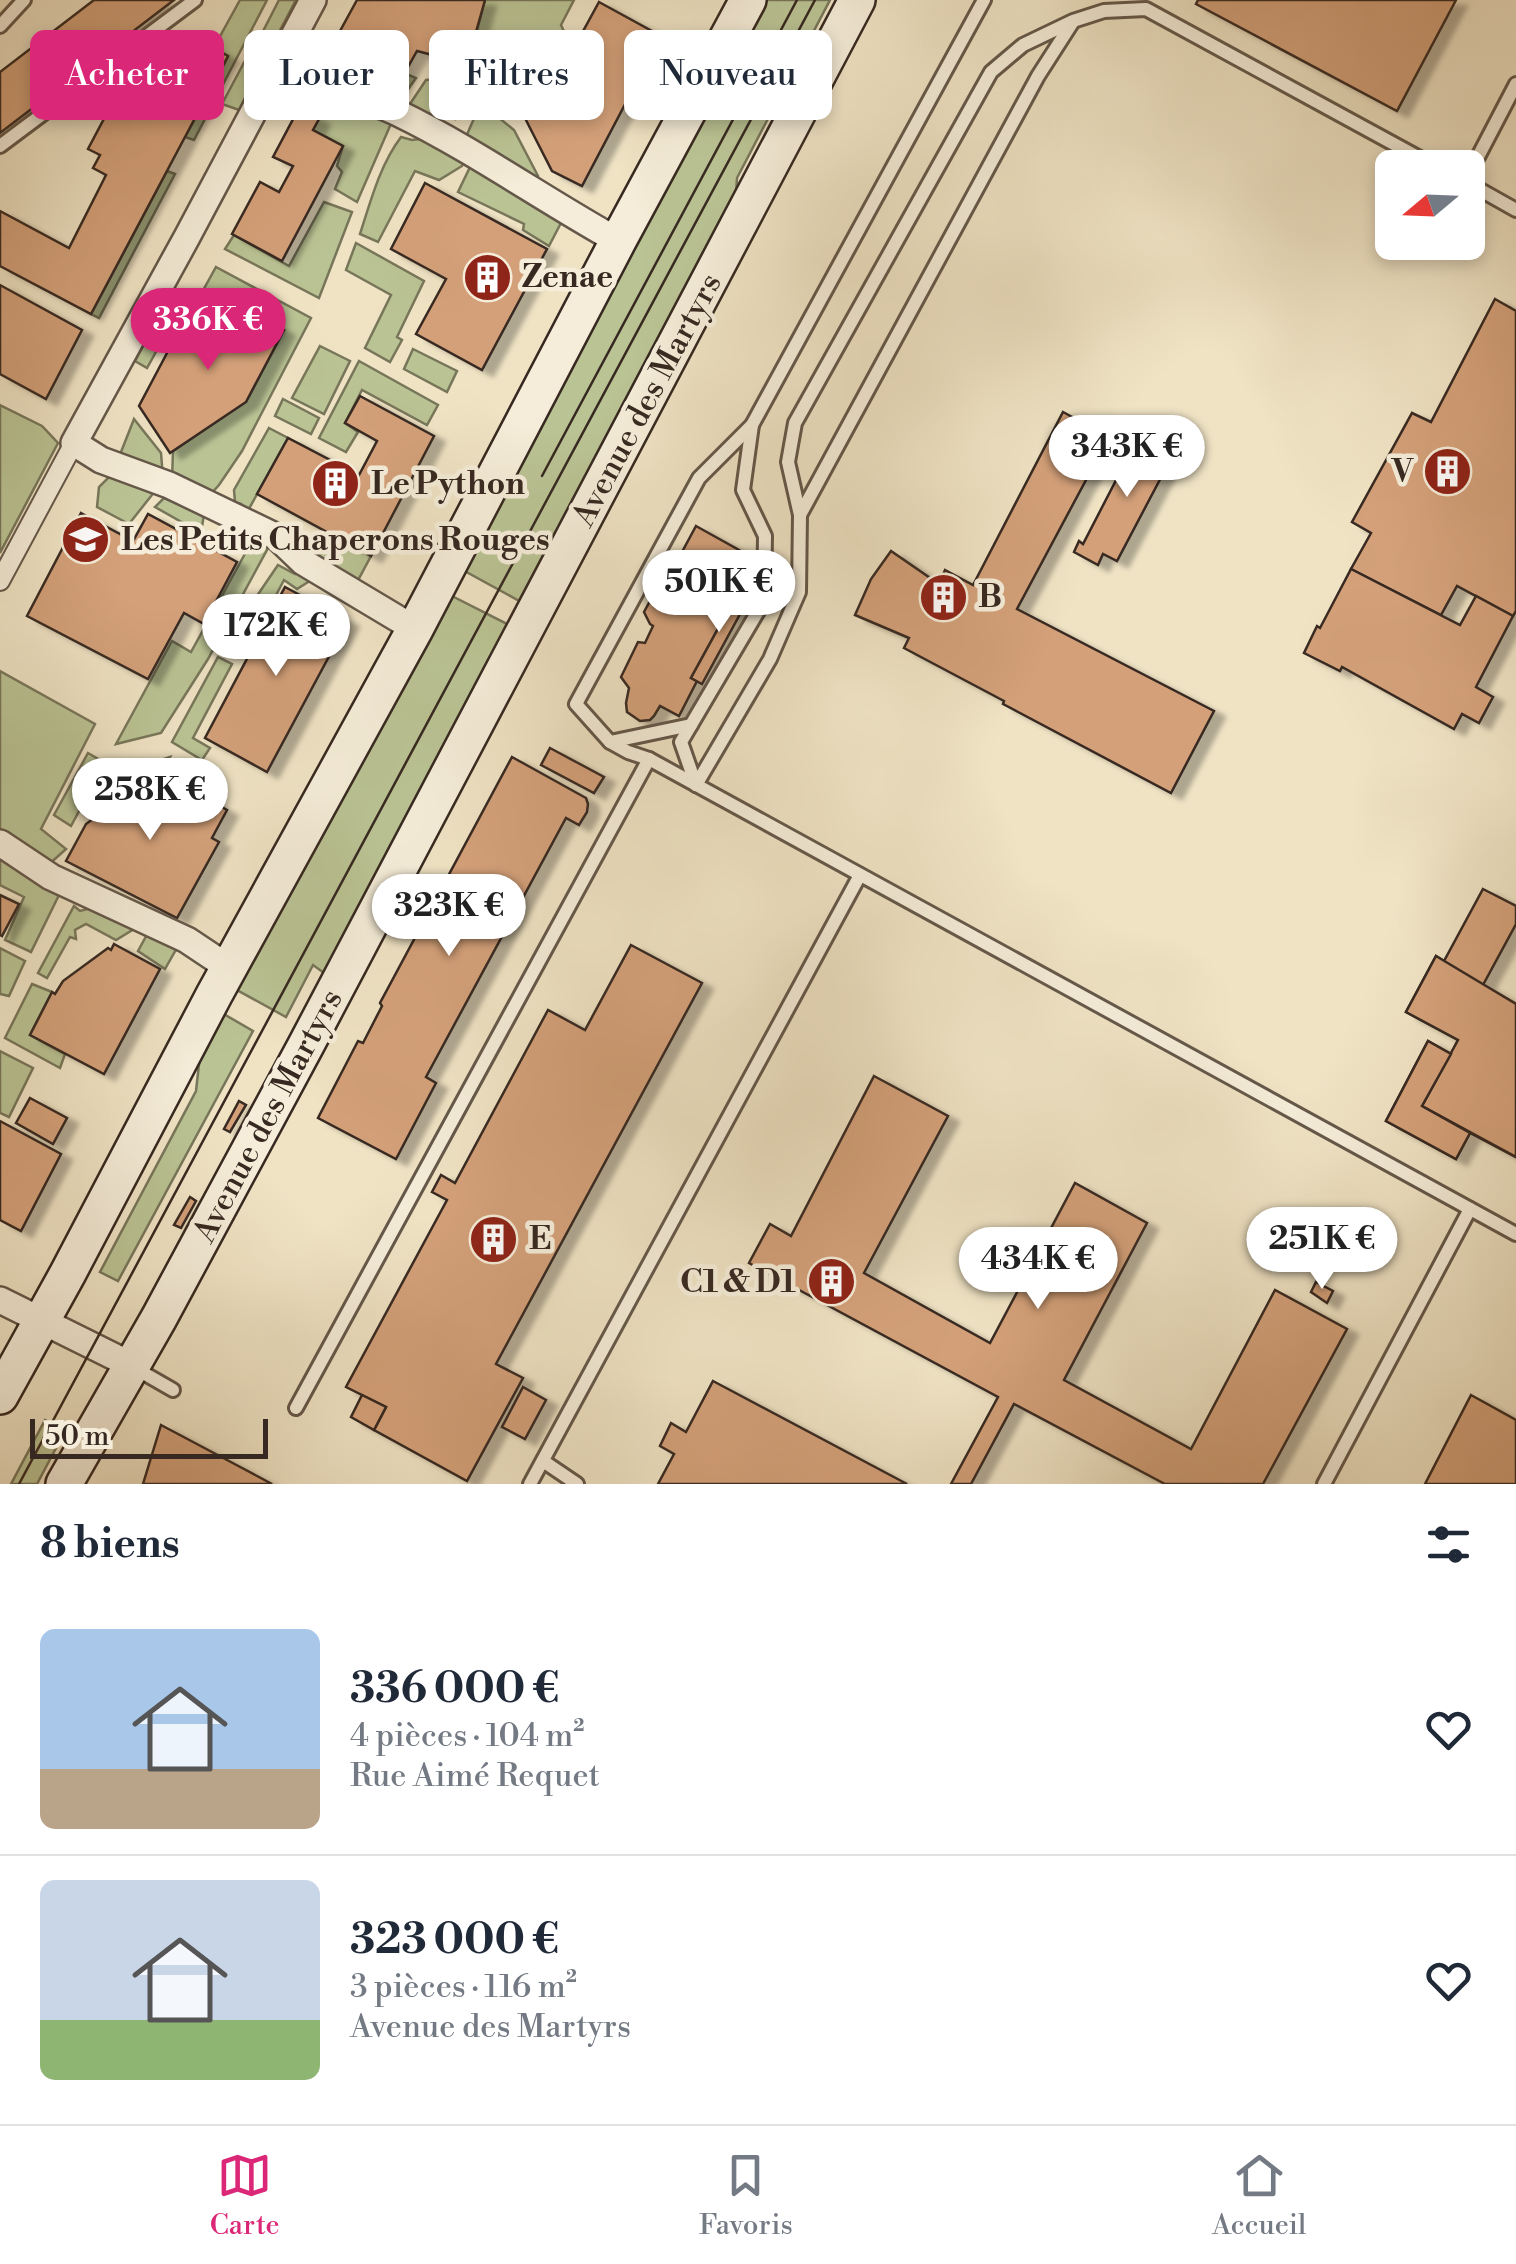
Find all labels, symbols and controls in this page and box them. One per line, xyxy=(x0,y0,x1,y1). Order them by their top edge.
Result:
chip: Acheter xyxy=(30,30,224,120)
chip: Louer xyxy=(244,30,409,120)
chip: Filtres xyxy=(429,30,604,120)
chip: Nouveau xyxy=(624,30,832,120)
north arrow xyxy=(1375,150,1485,260)
map controls xyxy=(1375,150,1485,260)
building icon: Zenae xyxy=(461,251,513,303)
place label: Zenae xyxy=(522,257,613,297)
street label: Avenue des Martyrs xyxy=(563,267,731,534)
pin: 336K € xyxy=(127,288,289,373)
text: 336K € xyxy=(153,300,263,340)
pin: 343K € xyxy=(1046,415,1208,500)
text: 343K € xyxy=(1071,427,1183,467)
building icon: V xyxy=(1422,446,1474,498)
place label: V xyxy=(1391,452,1414,492)
building icon: Le Python xyxy=(310,458,362,510)
place label: Le Python xyxy=(371,464,525,504)
school or university icon: Les Petits Chaperons Rouges xyxy=(60,514,112,566)
place label: Les Petits Chaperons Rouges xyxy=(121,520,550,560)
pin: 501K € xyxy=(638,550,800,635)
text: 501K € xyxy=(664,562,774,602)
building icon: B xyxy=(917,571,969,623)
place label: B xyxy=(978,577,1002,617)
pin: 172K € xyxy=(195,594,357,679)
text: 172K € xyxy=(224,606,328,646)
pin: 258K € xyxy=(69,758,231,843)
text: 258K € xyxy=(94,770,206,810)
pin: 323K € xyxy=(368,874,530,959)
text: 323K € xyxy=(394,886,504,926)
street label: Avenue des Martyrs xyxy=(184,983,352,1250)
pin: 251K € xyxy=(1241,1207,1403,1292)
building icon: E xyxy=(468,1213,520,1265)
place label: E xyxy=(529,1219,551,1259)
text: 251K € xyxy=(1268,1219,1376,1259)
pin: 434K € xyxy=(957,1227,1119,1312)
text: 434K € xyxy=(981,1239,1095,1279)
building icon: C1 & D1 xyxy=(805,1256,857,1308)
place label: C1 & D1 xyxy=(680,1262,797,1302)
scale bar xyxy=(30,1414,268,1458)
text: 50 m xyxy=(45,1419,109,1454)
icon: filters xyxy=(1421,1517,1476,1572)
text: 8 biens xyxy=(40,1518,180,1571)
text: 336 000 € xyxy=(350,1663,559,1716)
icon: home xyxy=(120,1669,240,1789)
icon: heart xyxy=(1421,1702,1476,1757)
text: 4 pièces · 104 m² xyxy=(350,1716,585,1756)
text: Rue Aimé Requet xyxy=(350,1756,600,1796)
text: 323 000 € xyxy=(350,1914,559,1967)
icon: home xyxy=(120,1920,240,2040)
icon: heart xyxy=(1421,1953,1476,2008)
text: 3 pièces · 116 m² xyxy=(350,1967,577,2007)
text: Avenue des Martyrs xyxy=(350,2007,631,2047)
tab: Carte xyxy=(210,2148,280,2243)
tab: Favoris xyxy=(699,2148,793,2243)
tab: Accueil xyxy=(1212,2148,1306,2243)

